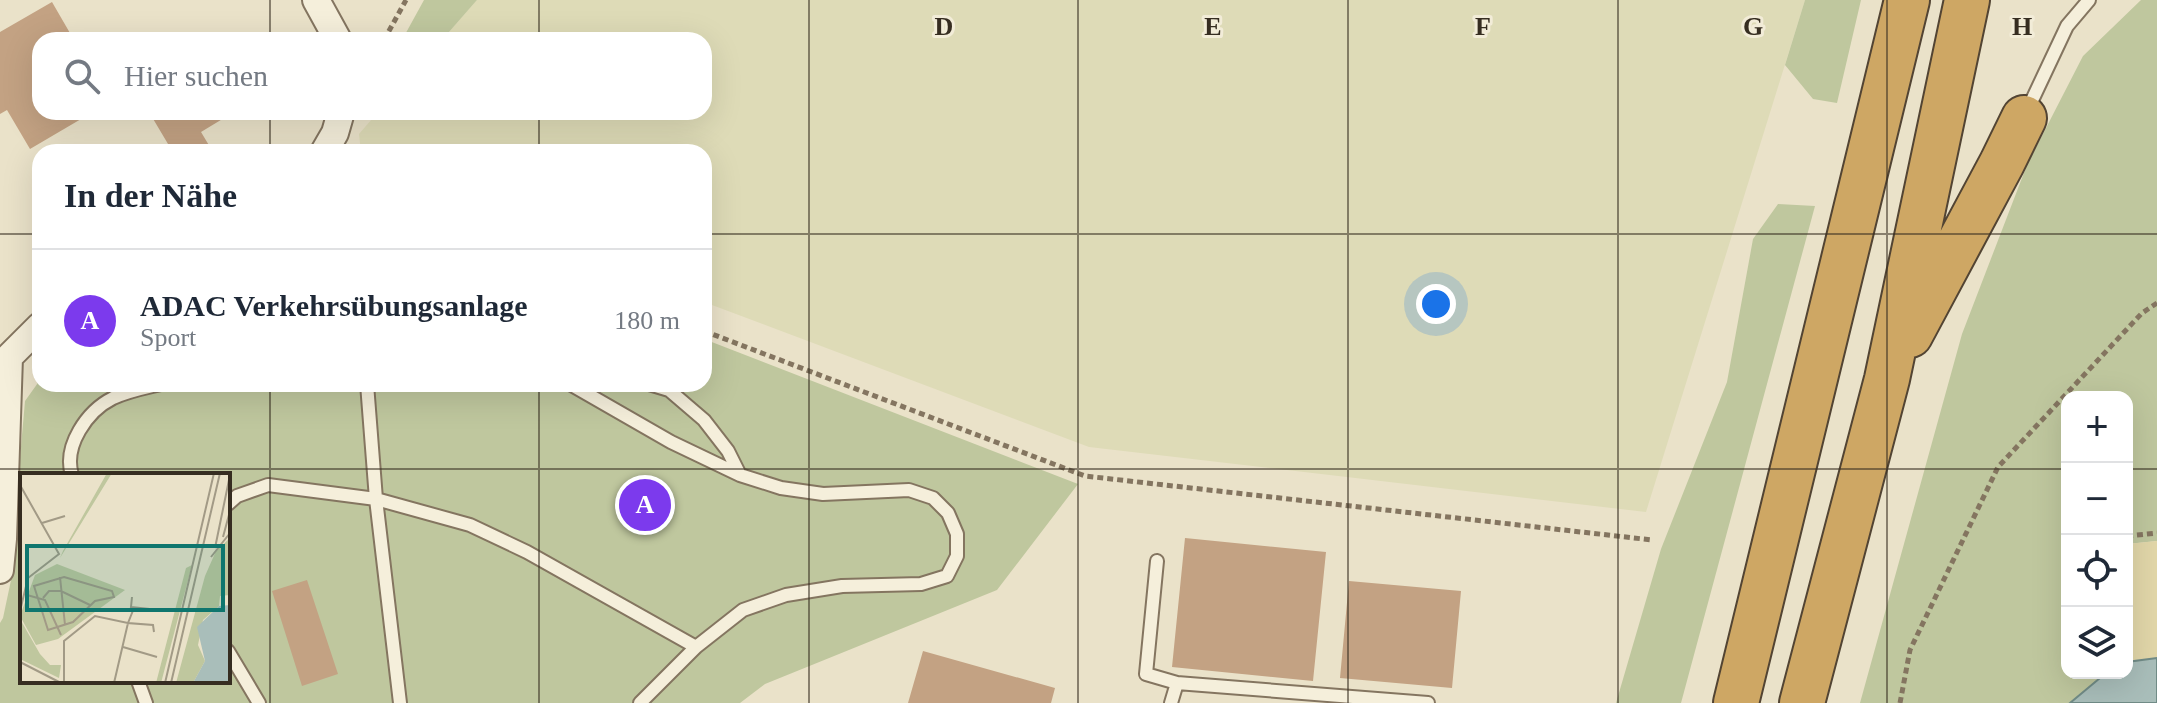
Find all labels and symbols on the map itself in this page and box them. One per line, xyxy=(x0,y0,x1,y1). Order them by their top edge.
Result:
text: D xyxy=(935,12,953,41)
text: E xyxy=(1204,12,1222,41)
text: F xyxy=(1475,12,1491,41)
text: G xyxy=(1743,12,1763,41)
text: H xyxy=(2012,12,2032,41)
your location xyxy=(1416,284,1456,324)
inset map xyxy=(20,473,230,683)
pin: A xyxy=(619,475,671,535)

